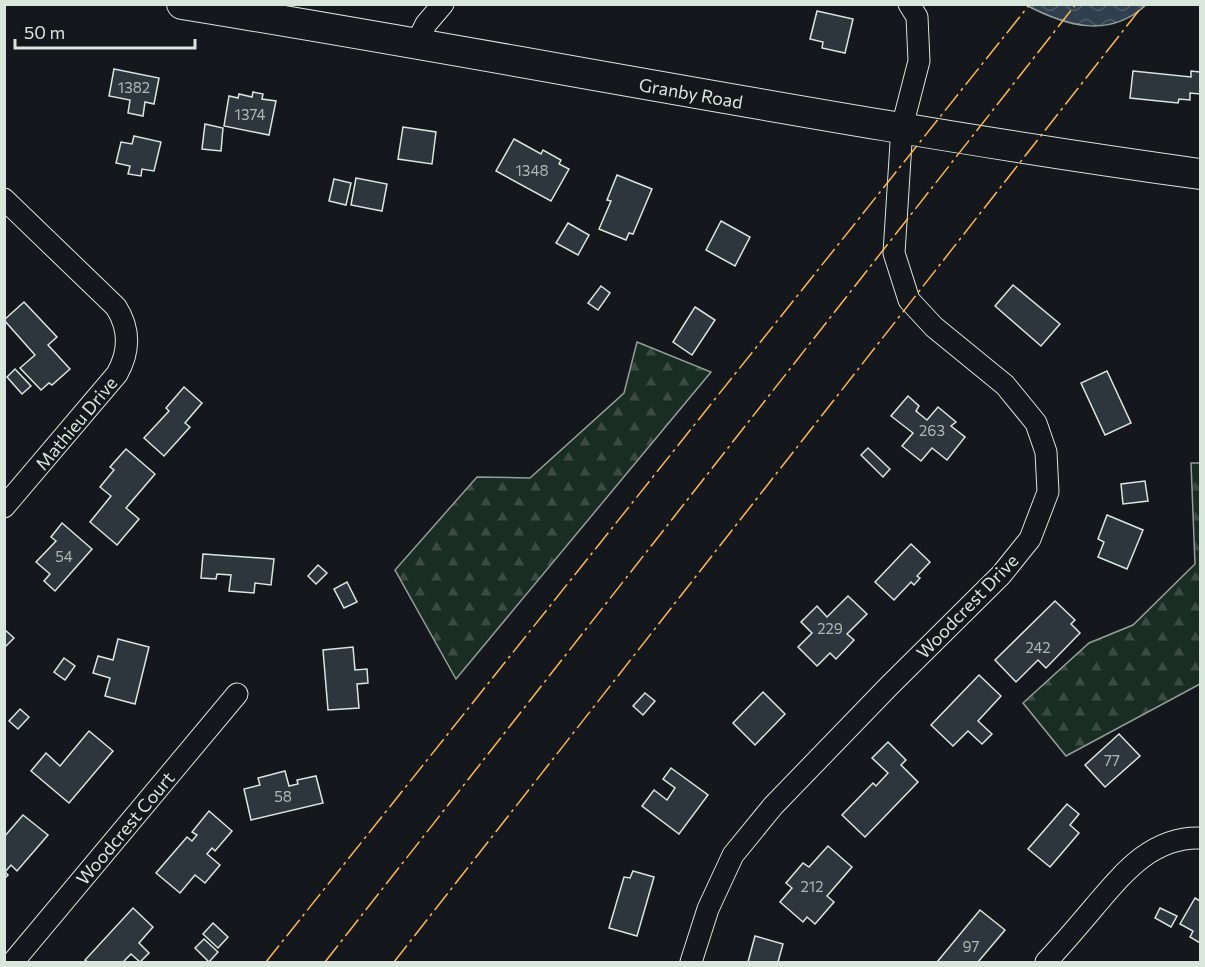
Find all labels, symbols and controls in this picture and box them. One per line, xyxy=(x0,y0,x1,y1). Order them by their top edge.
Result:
scale bar xyxy=(15,12,195,50)
text: 50 m xyxy=(24,21,65,43)
street label: Granby Road xyxy=(637,73,745,113)
house number: 1382 xyxy=(118,78,150,96)
house number: 1374 xyxy=(235,105,265,123)
house number: 1348 xyxy=(515,161,549,179)
street label: Mathieu Drive xyxy=(31,372,121,474)
house number: 263 xyxy=(919,421,945,439)
house number: 54 xyxy=(55,547,73,565)
street label: Woodcrest Drive xyxy=(912,549,1022,663)
house number: 229 xyxy=(817,619,843,637)
house number: 242 xyxy=(1025,638,1051,656)
house number: 77 xyxy=(1104,751,1120,769)
street label: Woodcrest Court xyxy=(71,767,179,889)
house number: 58 xyxy=(274,787,292,805)
house number: 212 xyxy=(800,877,824,895)
house number: 97 xyxy=(963,937,980,955)

